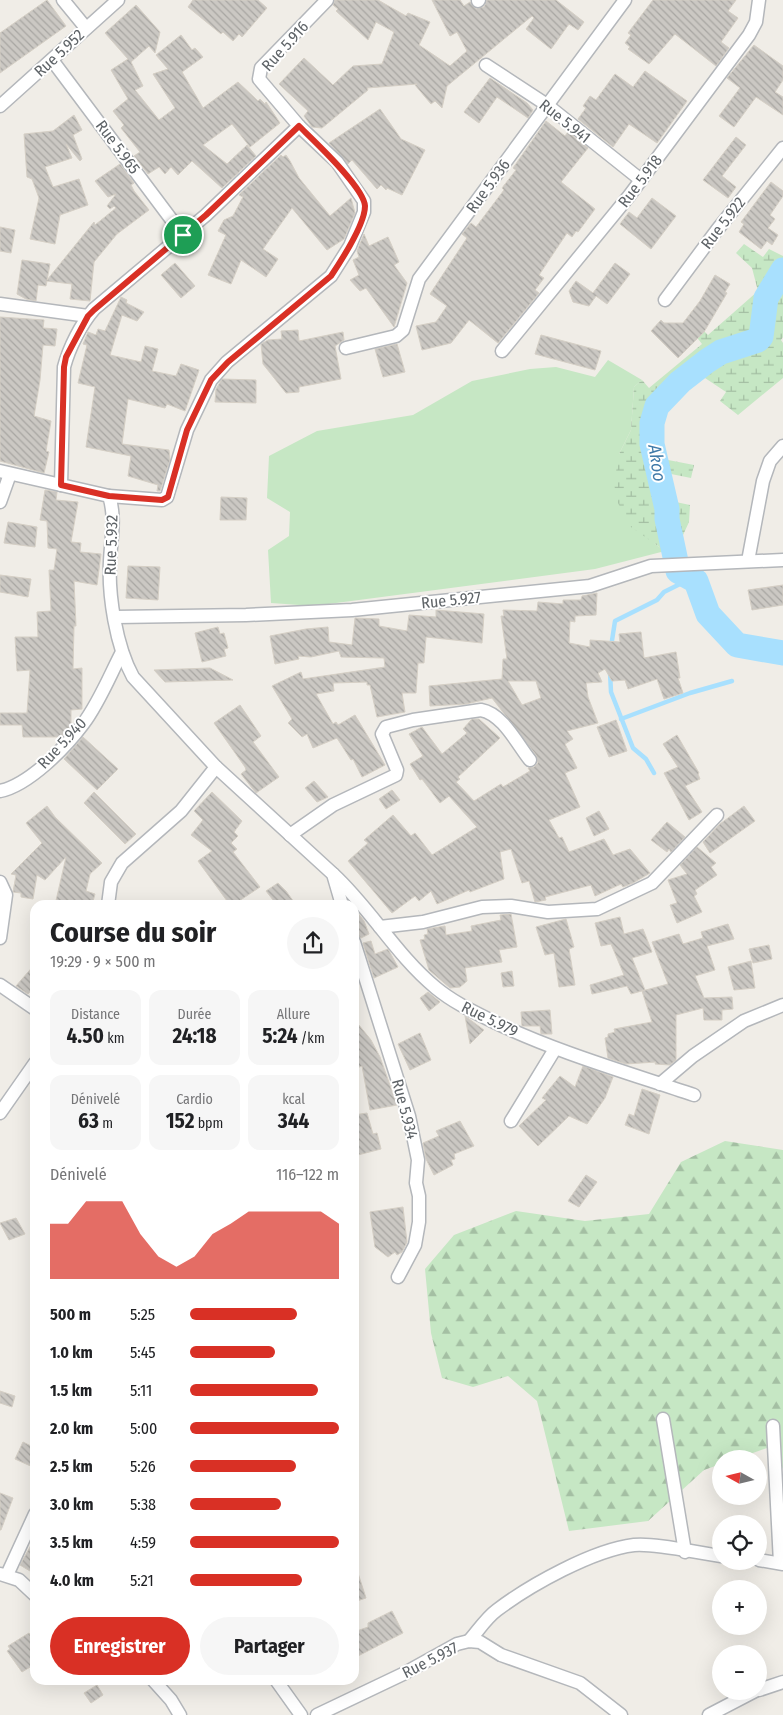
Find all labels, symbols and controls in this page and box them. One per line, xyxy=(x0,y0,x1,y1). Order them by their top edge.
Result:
street label: Rue 5.916 xyxy=(258,17,312,75)
street label: Rue 5.952 xyxy=(30,25,88,81)
street label: Rue 5.941 xyxy=(536,95,594,147)
street label: Rue 5.965 xyxy=(92,116,144,178)
street label: Rue 5.918 xyxy=(614,151,666,211)
street label: Rue 5.936 xyxy=(462,155,514,217)
street label: Rue 5.922 xyxy=(697,193,749,253)
pin xyxy=(162,214,204,256)
icon: arrive xyxy=(169,221,197,249)
water label: Akoo xyxy=(643,442,671,483)
street label: Rue 5.932 xyxy=(100,514,122,576)
street label: Rue 5.927 xyxy=(420,587,482,613)
street label: Rue 5.940 xyxy=(34,714,90,772)
text: Course du soir xyxy=(50,916,216,949)
button: share xyxy=(287,917,339,969)
text: 19:29 · 9 × 500 m xyxy=(50,952,156,971)
street label: Rue 5.979 xyxy=(459,997,522,1041)
text: Distance xyxy=(71,1006,120,1023)
text: Durée xyxy=(178,1006,211,1023)
text: Allure xyxy=(277,1006,310,1023)
text: 4.50 xyxy=(66,1023,104,1049)
text: 24:18 xyxy=(172,1023,217,1049)
text: 5:24 xyxy=(262,1023,298,1049)
text: km xyxy=(104,1030,125,1047)
text: /km xyxy=(298,1030,325,1047)
street label: Rue 5.934 xyxy=(388,1077,422,1141)
text: Dénivelé xyxy=(71,1091,120,1108)
text: Cardio xyxy=(176,1091,213,1108)
text: kcal xyxy=(282,1091,305,1108)
text: 63 xyxy=(78,1108,99,1134)
text: 152 xyxy=(166,1108,194,1134)
text: 344 xyxy=(278,1108,309,1134)
text: m xyxy=(99,1115,113,1132)
text: bpm xyxy=(194,1115,223,1132)
text: Dénivelé xyxy=(50,1165,107,1184)
text: 116–122 m xyxy=(276,1165,339,1184)
text: 500 m xyxy=(50,1305,91,1324)
text: 5:25 xyxy=(130,1305,155,1324)
text: 1.0 km xyxy=(50,1343,93,1362)
text: 5:45 xyxy=(130,1343,156,1362)
text: 1.5 km xyxy=(50,1381,92,1400)
text: 5:11 xyxy=(130,1381,152,1400)
text: 2.0 km xyxy=(50,1419,93,1438)
text: 5:00 xyxy=(130,1419,157,1438)
north arrow xyxy=(712,1450,768,1505)
map controls xyxy=(712,1450,767,1700)
text: 2.5 km xyxy=(50,1457,93,1476)
text: 5:26 xyxy=(130,1457,156,1476)
text: 3.0 km xyxy=(50,1495,93,1514)
text: 5:38 xyxy=(130,1495,156,1514)
button: locate xyxy=(712,1515,767,1570)
text: 3.5 km xyxy=(50,1533,93,1552)
text: 4:59 xyxy=(130,1533,156,1552)
text: 4.0 km xyxy=(50,1571,94,1590)
text: 5:21 xyxy=(130,1571,154,1590)
button: + xyxy=(712,1580,767,1635)
button: Enregistrer xyxy=(50,1617,190,1675)
button: Partager xyxy=(200,1617,339,1675)
street label: Rue 5.937 xyxy=(399,1638,462,1682)
button: − xyxy=(712,1645,767,1700)

